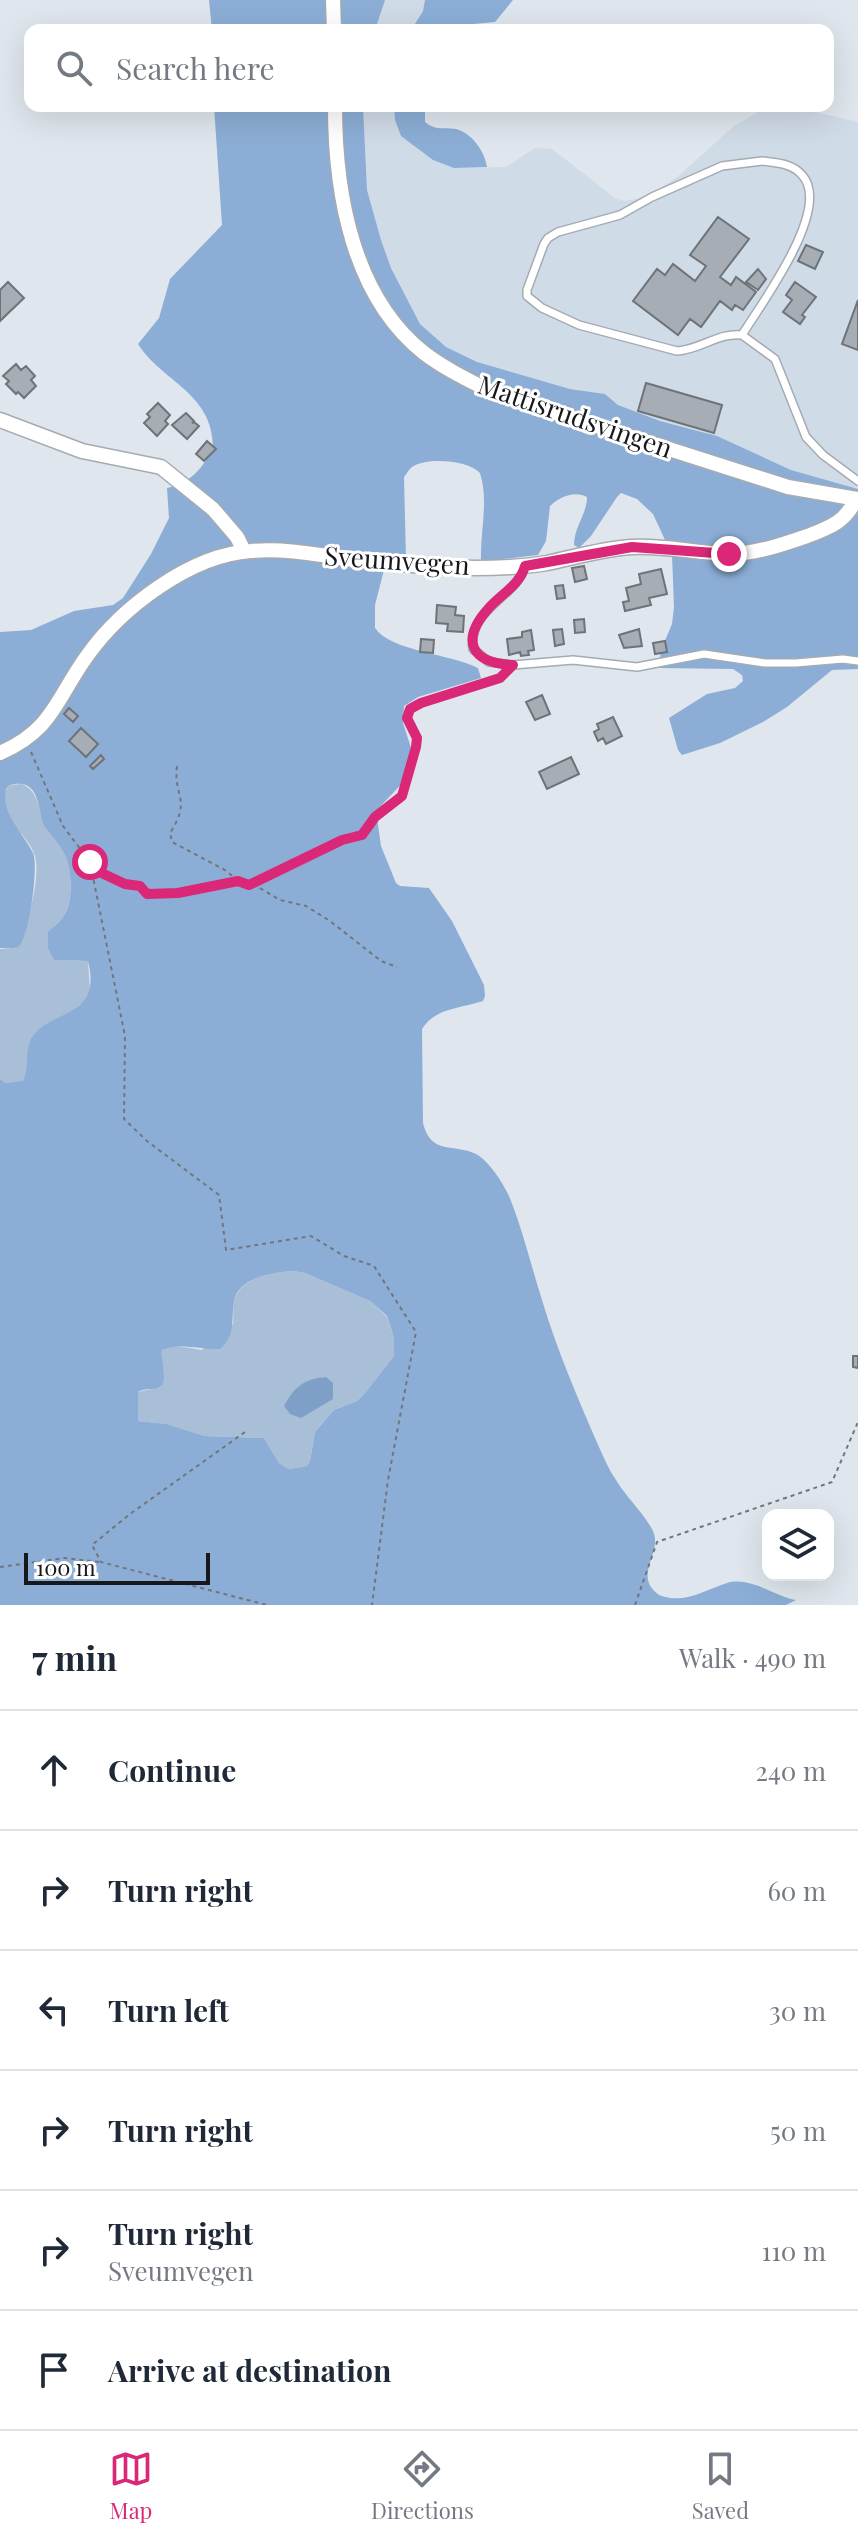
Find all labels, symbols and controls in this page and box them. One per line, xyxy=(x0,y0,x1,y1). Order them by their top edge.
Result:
search box xyxy=(24,24,834,112)
icon: search xyxy=(52,46,96,90)
text: Search here xyxy=(116,48,275,88)
street label: Mattisrudsvingen xyxy=(474,366,678,465)
route end xyxy=(711,536,747,572)
street label: Sveumvegen xyxy=(323,537,471,582)
route start xyxy=(72,844,108,880)
map controls xyxy=(762,1509,834,1581)
button: layers xyxy=(762,1509,834,1581)
scale bar xyxy=(24,1549,210,1585)
text: 100 m xyxy=(36,1552,96,1582)
text: 7 min xyxy=(32,1634,117,1680)
text: Walk · 490 m xyxy=(679,1640,826,1675)
icon: ahead xyxy=(32,1748,76,1792)
text: Continue xyxy=(108,1750,236,1790)
text: 240 m xyxy=(756,1753,826,1788)
icon: right xyxy=(32,1868,76,1912)
text: Turn right xyxy=(108,1870,253,1910)
text: 60 m xyxy=(767,1873,826,1908)
icon: left xyxy=(32,1988,76,2032)
text: Turn left xyxy=(108,1990,229,2030)
text: 30 m xyxy=(769,1993,826,2028)
icon: right xyxy=(32,2108,76,2152)
text: Turn right xyxy=(108,2110,253,2150)
text: 50 m xyxy=(770,2113,826,2148)
text: Turn right xyxy=(108,2213,253,2253)
icon: right xyxy=(32,2228,76,2272)
text: 110 m xyxy=(762,2233,826,2268)
text: Sveumvegen xyxy=(108,2253,253,2288)
icon: arrive xyxy=(32,2348,76,2392)
text: Arrive at destination xyxy=(108,2350,391,2390)
tab: Map xyxy=(109,2447,153,2525)
tab: Directions xyxy=(371,2447,474,2525)
tab: Saved xyxy=(692,2447,749,2525)

